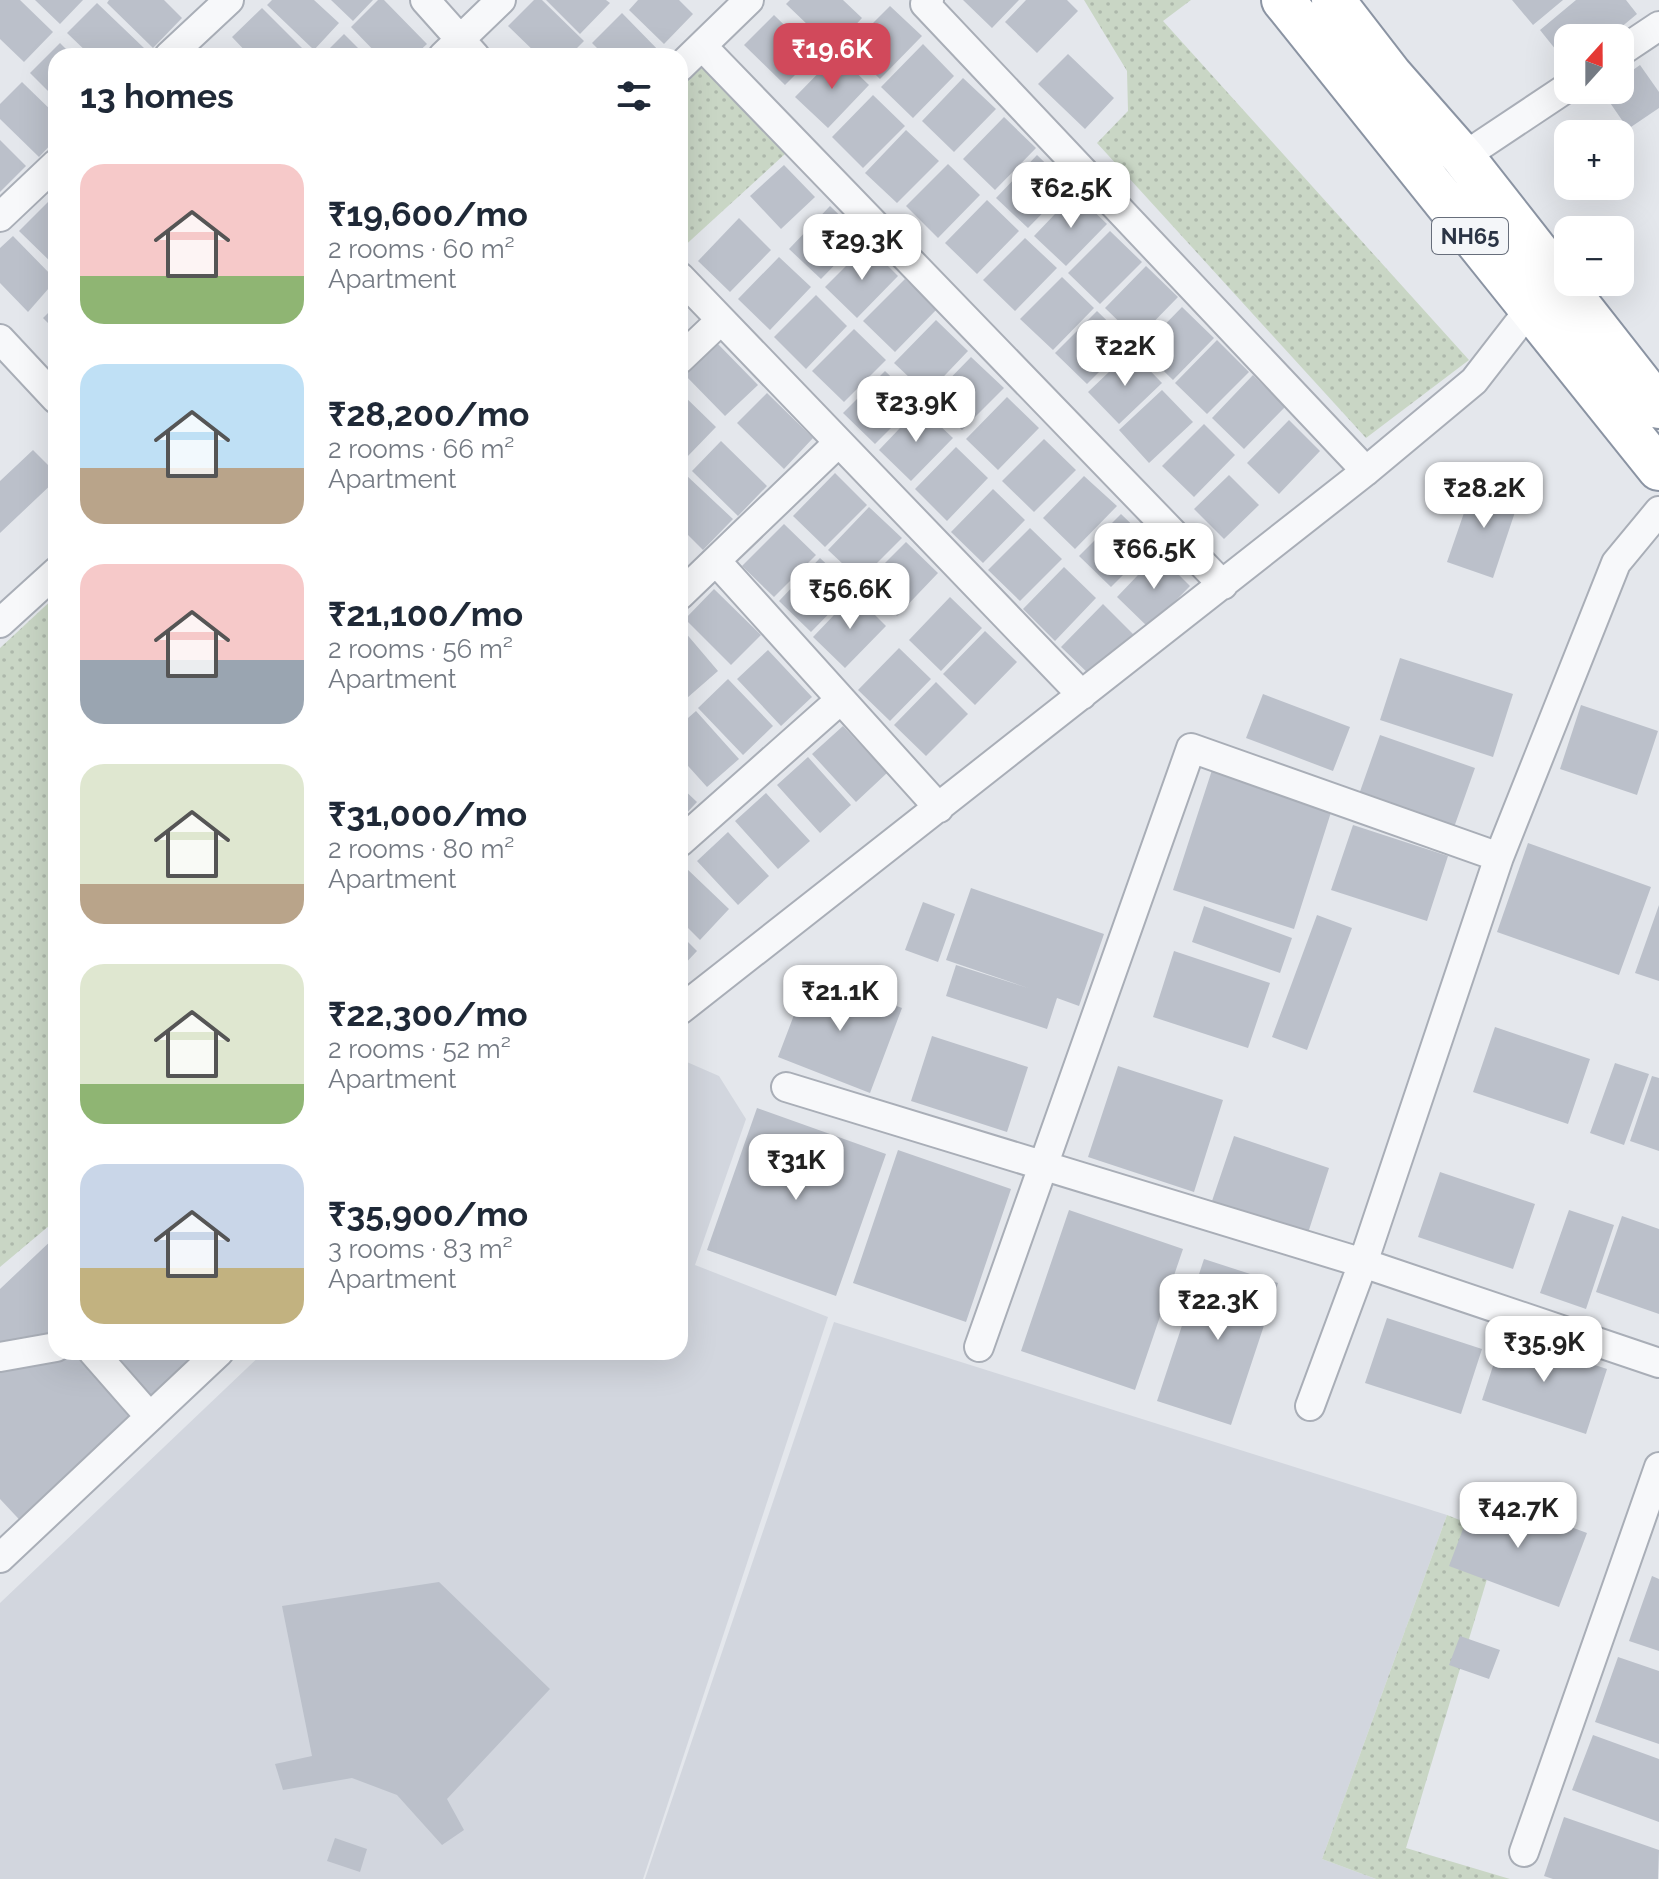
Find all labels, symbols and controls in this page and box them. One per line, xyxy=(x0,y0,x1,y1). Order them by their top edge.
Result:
pin: ₹19.6K xyxy=(767,23,897,91)
north arrow xyxy=(1554,24,1634,104)
map controls xyxy=(1554,24,1634,296)
text: ₹19.6K xyxy=(791,34,873,64)
icon: filters xyxy=(612,74,656,118)
text: 13 homes xyxy=(80,76,234,116)
button: + xyxy=(1554,120,1634,200)
pin: ₹62.5K xyxy=(1006,162,1136,230)
text: ₹62.5K xyxy=(1030,173,1112,203)
text: ₹19,600/mo xyxy=(328,194,528,234)
icon: home xyxy=(144,196,240,292)
pin: ₹29.3K xyxy=(797,214,927,282)
button: − xyxy=(1554,216,1634,296)
road number: NH65 xyxy=(1432,218,1508,254)
text: ₹29.3K xyxy=(821,225,903,255)
text: 2 rooms · 60 m² xyxy=(328,234,515,264)
text: Apartment xyxy=(328,264,457,294)
pin: ₹22K xyxy=(1078,320,1172,388)
text: ₹22K xyxy=(1095,331,1155,361)
pin: ₹23.9K xyxy=(851,376,981,444)
text: ₹23.9K xyxy=(875,387,957,417)
text: ₹28,200/mo xyxy=(328,394,529,434)
icon: home xyxy=(144,396,240,492)
text: 2 rooms · 66 m² xyxy=(328,434,514,464)
pin: ₹28.2K xyxy=(1419,462,1549,530)
text: Apartment xyxy=(328,464,457,494)
text: ₹28.2K xyxy=(1443,473,1525,503)
pin: ₹66.5K xyxy=(1089,523,1219,591)
text: ₹66.5K xyxy=(1112,534,1196,564)
pin: ₹56.6K xyxy=(785,563,915,631)
text: ₹56.6K xyxy=(808,574,892,604)
text: ₹21,100/mo xyxy=(328,594,523,634)
icon: home xyxy=(144,596,240,692)
text: 2 rooms · 56 m² xyxy=(328,634,513,664)
text: Apartment xyxy=(328,664,457,694)
text: ₹31,000/mo xyxy=(328,794,527,834)
icon: home xyxy=(144,796,240,892)
text: 2 rooms · 80 m² xyxy=(328,834,514,864)
text: Apartment xyxy=(328,864,457,894)
pin: ₹21.1K xyxy=(775,965,905,1033)
text: ₹21.1K xyxy=(801,976,879,1006)
text: ₹22,300/mo xyxy=(328,994,528,1034)
icon: home xyxy=(144,996,240,1092)
text: 2 rooms · 52 m² xyxy=(328,1034,511,1064)
text: Apartment xyxy=(328,1064,457,1094)
pin: ₹31K xyxy=(749,1134,843,1202)
text: ₹31K xyxy=(767,1145,825,1175)
text: ₹35,900/mo xyxy=(328,1194,528,1234)
icon: home xyxy=(144,1196,240,1292)
text: 3 rooms · 83 m² xyxy=(328,1234,513,1264)
text: Apartment xyxy=(328,1264,457,1294)
pin: ₹22.3K xyxy=(1153,1274,1283,1342)
text: ₹22.3K xyxy=(1178,1285,1259,1315)
pin: ₹35.9K xyxy=(1479,1316,1609,1384)
text: ₹35.9K xyxy=(1503,1327,1585,1357)
pin: ₹42.7K xyxy=(1453,1482,1583,1550)
text: ₹42.7K xyxy=(1478,1493,1558,1523)

